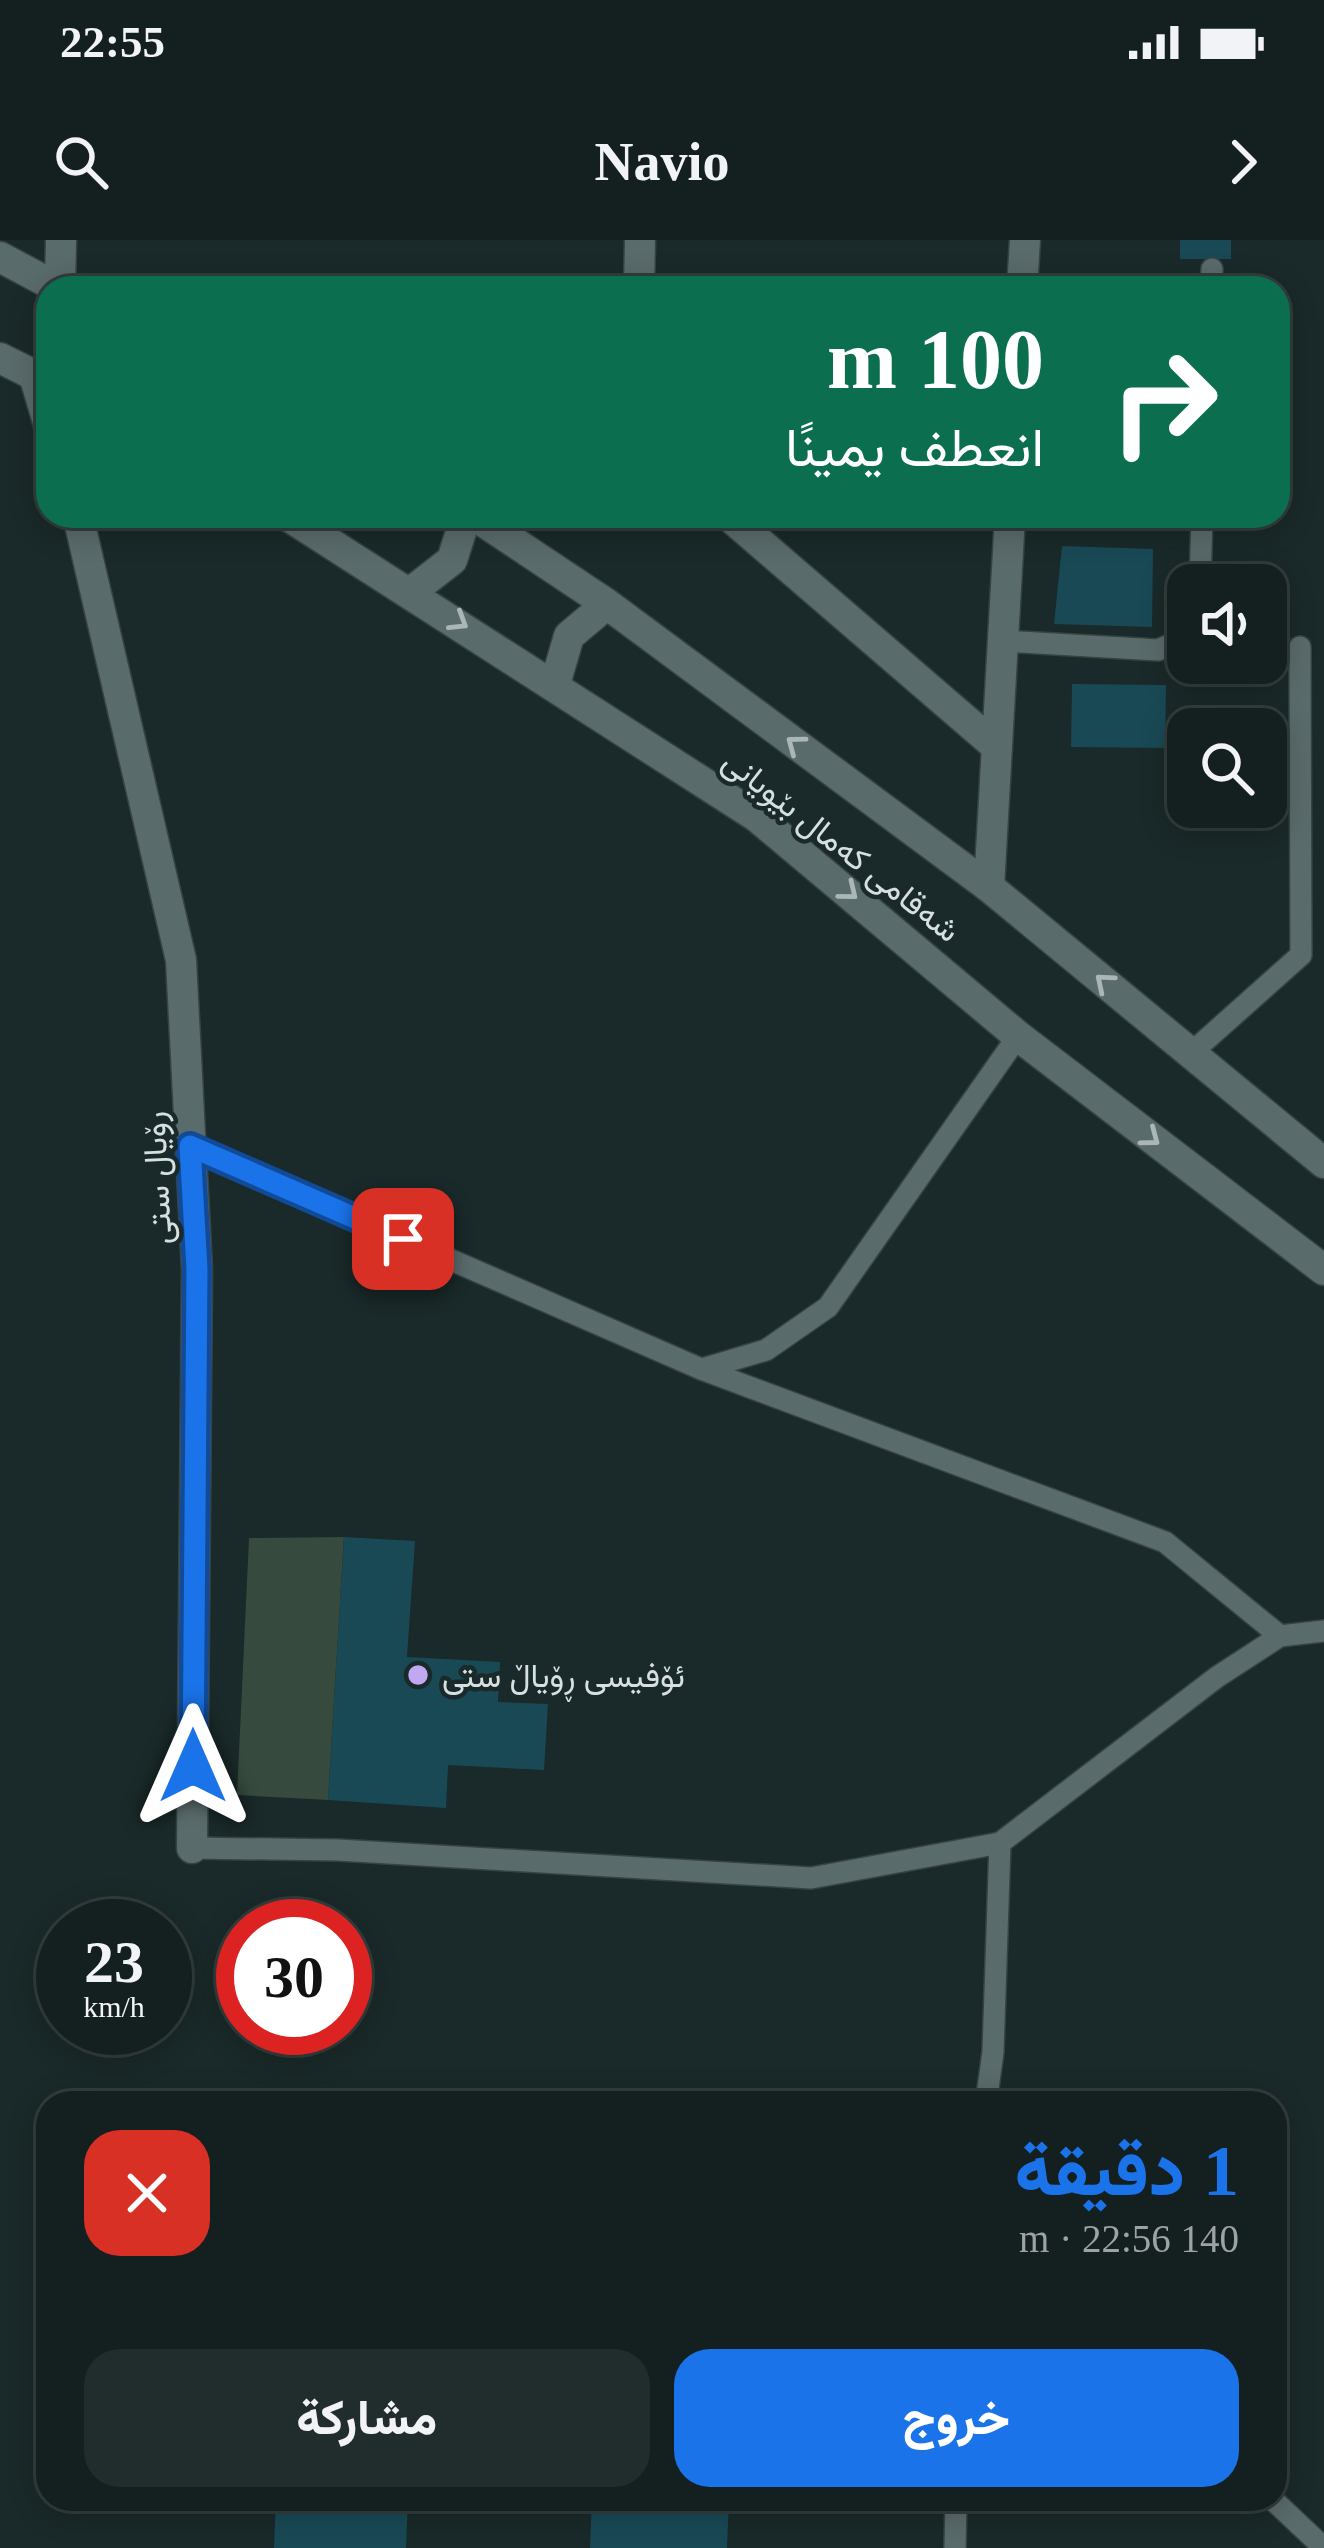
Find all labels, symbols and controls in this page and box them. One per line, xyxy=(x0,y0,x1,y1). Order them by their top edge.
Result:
text: 22:55 xyxy=(60,17,165,67)
icon: search xyxy=(48,129,114,195)
icon: forward xyxy=(1210,129,1276,195)
text: Navio xyxy=(595,132,730,192)
text: 100 m xyxy=(827,313,1044,406)
icon: right xyxy=(1086,324,1242,480)
text: انعطف يمينًا xyxy=(785,418,1044,478)
map controls xyxy=(1167,564,1287,828)
button: sound xyxy=(1167,564,1287,684)
one-way arrow xyxy=(446,608,468,631)
button: search xyxy=(1167,708,1287,828)
one-way arrow xyxy=(787,736,809,758)
street label: شەقامی کەمال بێویانی xyxy=(715,742,967,951)
one-way arrow xyxy=(835,877,857,899)
one-way arrow xyxy=(1096,975,1118,997)
street label: رۆیال ستی xyxy=(136,1110,180,1246)
one-way arrow xyxy=(1138,1123,1159,1145)
pin xyxy=(352,1188,454,1290)
icon: arrive xyxy=(370,1206,436,1272)
place label: ئۆفیسی ڕۆیاڵ ستی xyxy=(442,1658,685,1702)
marker: ئۆفیسی ڕۆیاڵ ستی xyxy=(405,1662,431,1688)
position arrow xyxy=(130,1703,256,1829)
speed limit sign: 30 xyxy=(216,1899,372,2055)
text: 23 xyxy=(84,1929,144,1995)
text: km/h xyxy=(83,1990,145,2023)
button: close xyxy=(84,2130,210,2256)
text: 1 دقيقة xyxy=(1014,2131,1239,2211)
text: 140 m · 22:56 xyxy=(1019,2217,1239,2260)
button: مشاركة xyxy=(84,2349,650,2487)
button: خروج xyxy=(674,2349,1239,2487)

